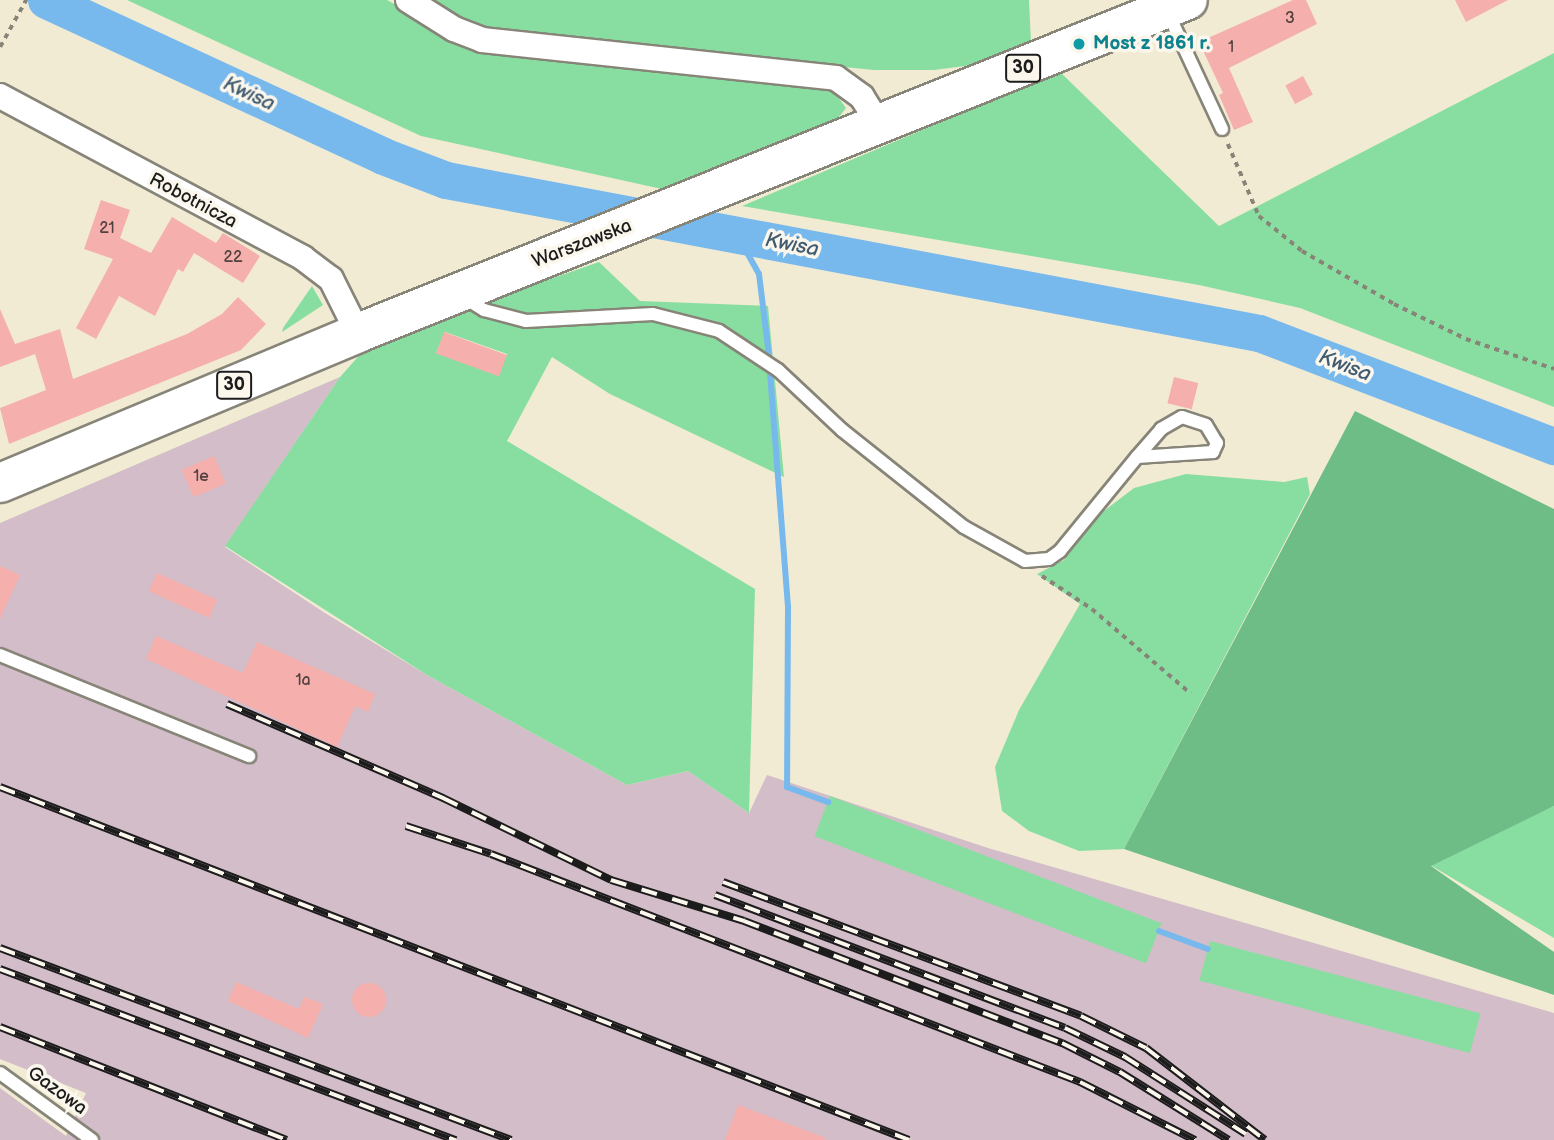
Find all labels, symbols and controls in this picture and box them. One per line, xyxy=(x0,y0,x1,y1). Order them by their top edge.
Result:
house number: 3 xyxy=(1285,9,1295,29)
place label: Most z 1861 r. xyxy=(1093,33,1210,55)
marker: Most z 1861 r. xyxy=(1071,36,1087,52)
house number: 1 xyxy=(1228,38,1234,58)
road number: 30 xyxy=(1004,54,1042,82)
water label: Kwisa xyxy=(219,71,279,117)
street label: Robotnicza xyxy=(145,168,241,234)
street label: Warszawska xyxy=(529,215,635,273)
house number: 21 xyxy=(99,219,115,239)
water label: Kwisa xyxy=(763,227,821,263)
house number: 22 xyxy=(224,248,242,268)
water label: Kwisa xyxy=(1315,345,1375,387)
road number: 30 xyxy=(215,370,253,400)
house number: 1e xyxy=(193,467,209,487)
house number: 1a xyxy=(295,671,311,691)
street label: Gazowa xyxy=(23,1062,91,1120)

